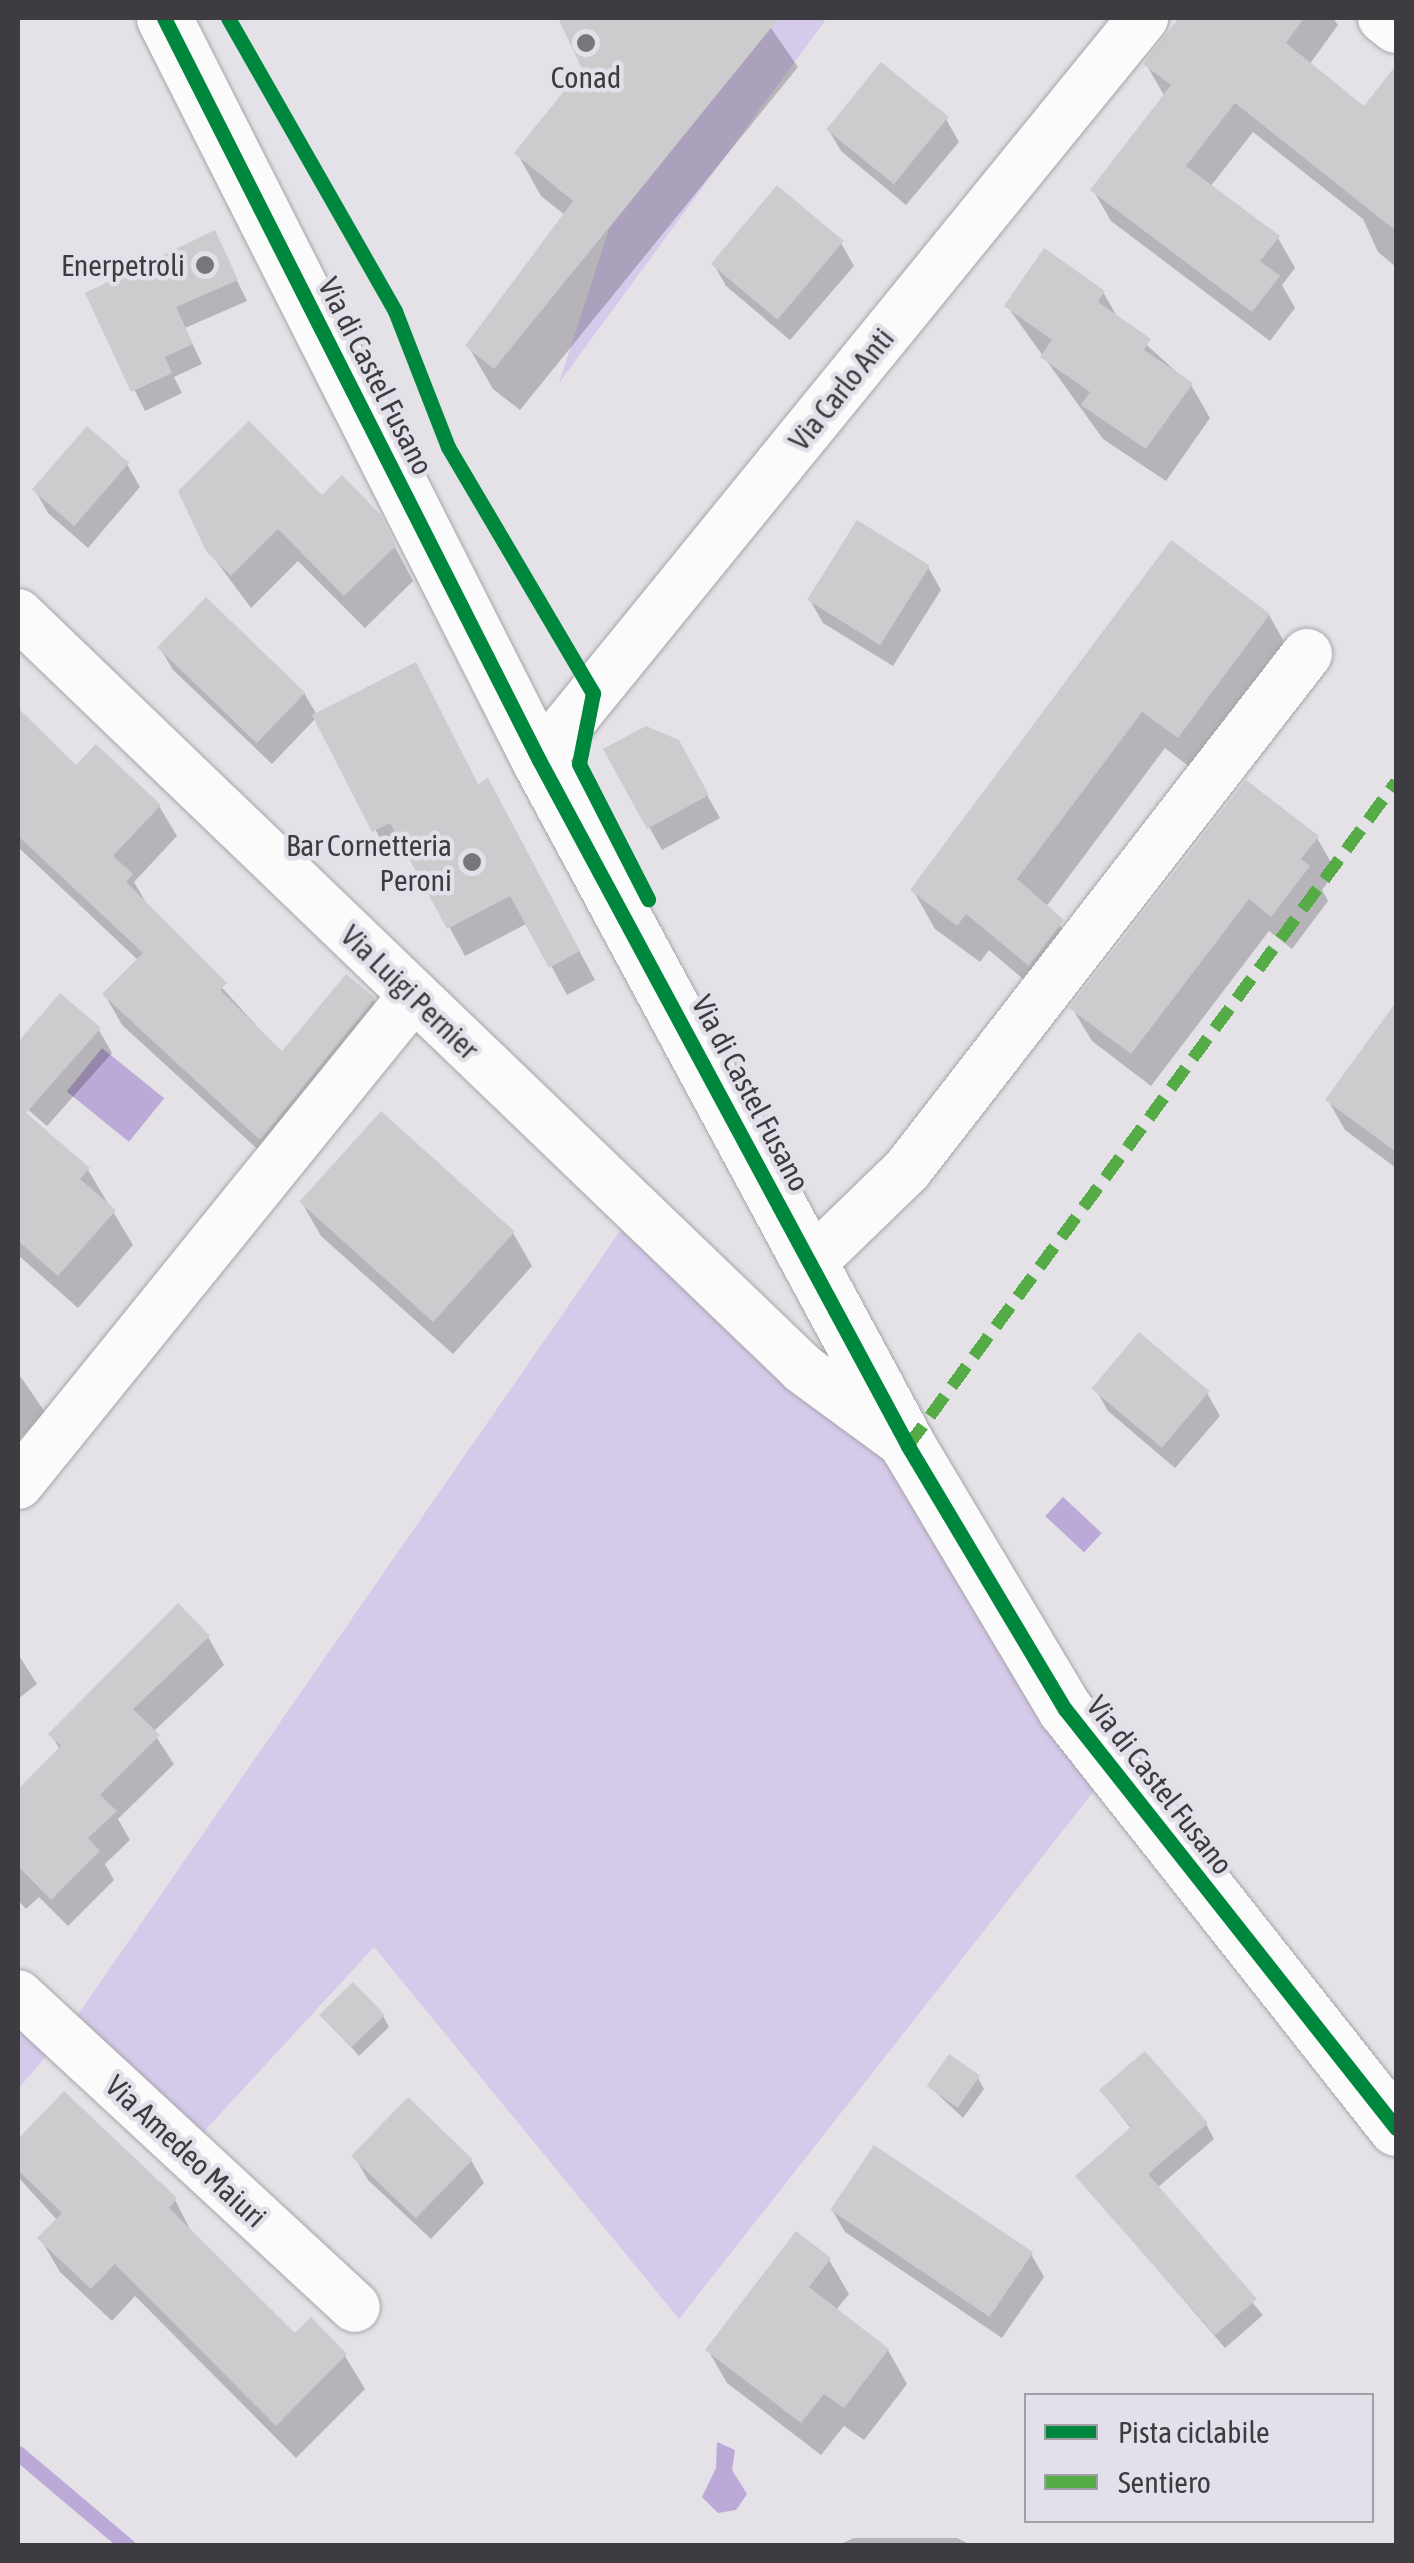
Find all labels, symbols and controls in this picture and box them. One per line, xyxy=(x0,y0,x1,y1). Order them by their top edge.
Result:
marker: Conad xyxy=(575,32,597,54)
place label: Conad xyxy=(551,59,621,95)
place label: Enerpetroli xyxy=(61,247,185,283)
marker: Enerpetroli xyxy=(194,254,216,276)
street label: Via di Castel Fusano xyxy=(311,271,441,481)
street label: Via Carlo Anti xyxy=(781,321,901,457)
place label: Bar Cornetteria Peroni xyxy=(286,827,452,898)
marker: Bar Cornetteria Peroni xyxy=(461,851,483,873)
street label: Via Luigi Pernier xyxy=(334,917,486,1067)
street label: Via di Castel Fusano xyxy=(684,989,818,1197)
street label: Via di Castel Fusano xyxy=(1079,1689,1241,1881)
street label: Via Amedeo Maiuri xyxy=(98,2067,274,2235)
legend xyxy=(1024,2393,1374,2523)
text: Pista ciclabile xyxy=(1118,2415,1270,2449)
text: Sentiero xyxy=(1118,2465,1211,2499)

